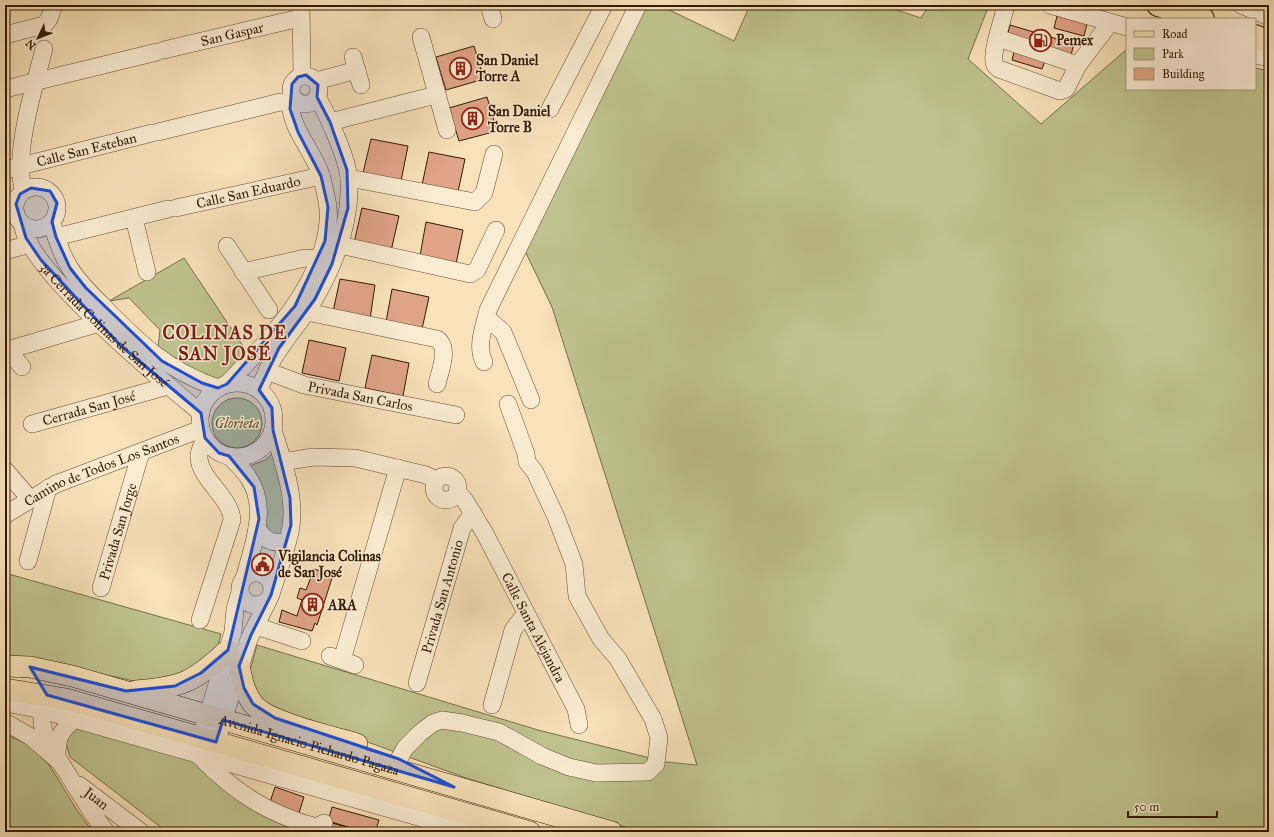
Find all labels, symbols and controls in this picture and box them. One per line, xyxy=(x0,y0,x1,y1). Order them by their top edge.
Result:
north arrow xyxy=(18,18,58,58)
legend xyxy=(1126,18,1256,90)
street label: San Gaspar xyxy=(199,19,266,50)
fuel station icon: Pemex xyxy=(1027,27,1053,53)
text: Road xyxy=(1162,27,1188,41)
place label: Pemex xyxy=(1056,32,1094,49)
text: N xyxy=(23,36,39,52)
text: Park xyxy=(1162,47,1184,61)
place label: San Daniel Torre A xyxy=(475,52,540,85)
building icon: San Daniel Torre A xyxy=(447,55,473,81)
text: Building xyxy=(1162,67,1205,82)
place label: San Daniel Torre B xyxy=(487,103,552,136)
building icon: San Daniel Torre B xyxy=(460,106,486,132)
street label: Calle San Esteban xyxy=(35,129,139,171)
street label: Calle San Eduardo xyxy=(195,173,302,212)
street label: 3a Cerrada Colinas de San José xyxy=(36,259,172,391)
district label: COLINAS DE SAN JOSÉ xyxy=(162,322,288,366)
street label: Privada San Carlos xyxy=(306,378,414,415)
street label: Cerrada San José xyxy=(41,387,138,430)
park label: Glorieta xyxy=(215,415,260,432)
street label: Camino de Todos Los Santos xyxy=(21,430,182,511)
street label: Privada San Jorge xyxy=(96,481,140,582)
street label: Privada San Antonio xyxy=(418,538,467,656)
place label: Vigilancia Colinas de San José xyxy=(277,548,381,582)
public building icon: Vigilancia Colinas de San José xyxy=(249,551,275,577)
street label: Calle Santa Alejandra xyxy=(498,570,569,685)
building icon: ARA xyxy=(299,592,325,618)
place label: ARA xyxy=(327,597,357,614)
street label: Avenida Ignacio Pichardo Pagaza xyxy=(216,711,401,779)
street label: Juan xyxy=(78,783,112,814)
scale bar xyxy=(1128,793,1217,819)
text: 50 m xyxy=(1134,800,1159,814)

